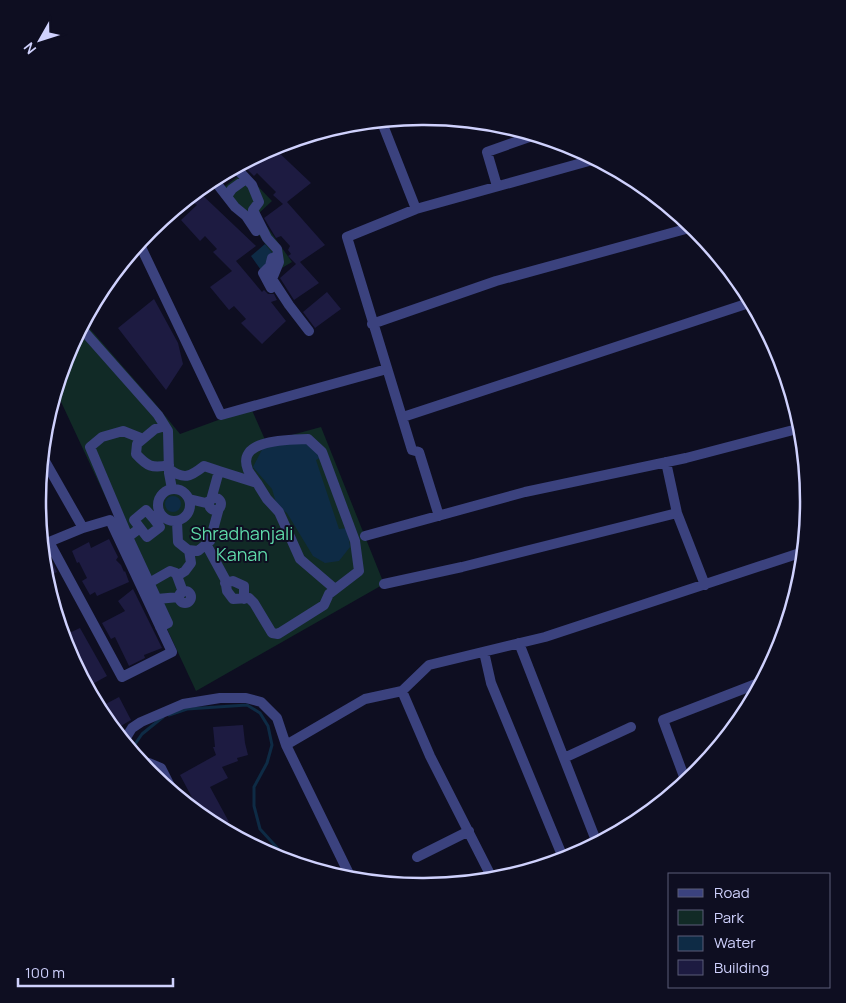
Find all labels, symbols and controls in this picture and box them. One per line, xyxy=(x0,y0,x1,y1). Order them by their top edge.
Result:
north arrow xyxy=(15,15,65,65)
text: N xyxy=(19,39,40,58)
park label: Shradhanjali Kanan xyxy=(191,521,293,566)
legend xyxy=(668,873,831,988)
text: Road xyxy=(714,882,750,903)
text: Park xyxy=(714,907,744,928)
text: Water xyxy=(714,932,756,953)
scale bar xyxy=(18,956,172,988)
text: Building xyxy=(714,957,769,978)
text: 100 m xyxy=(25,962,65,983)

